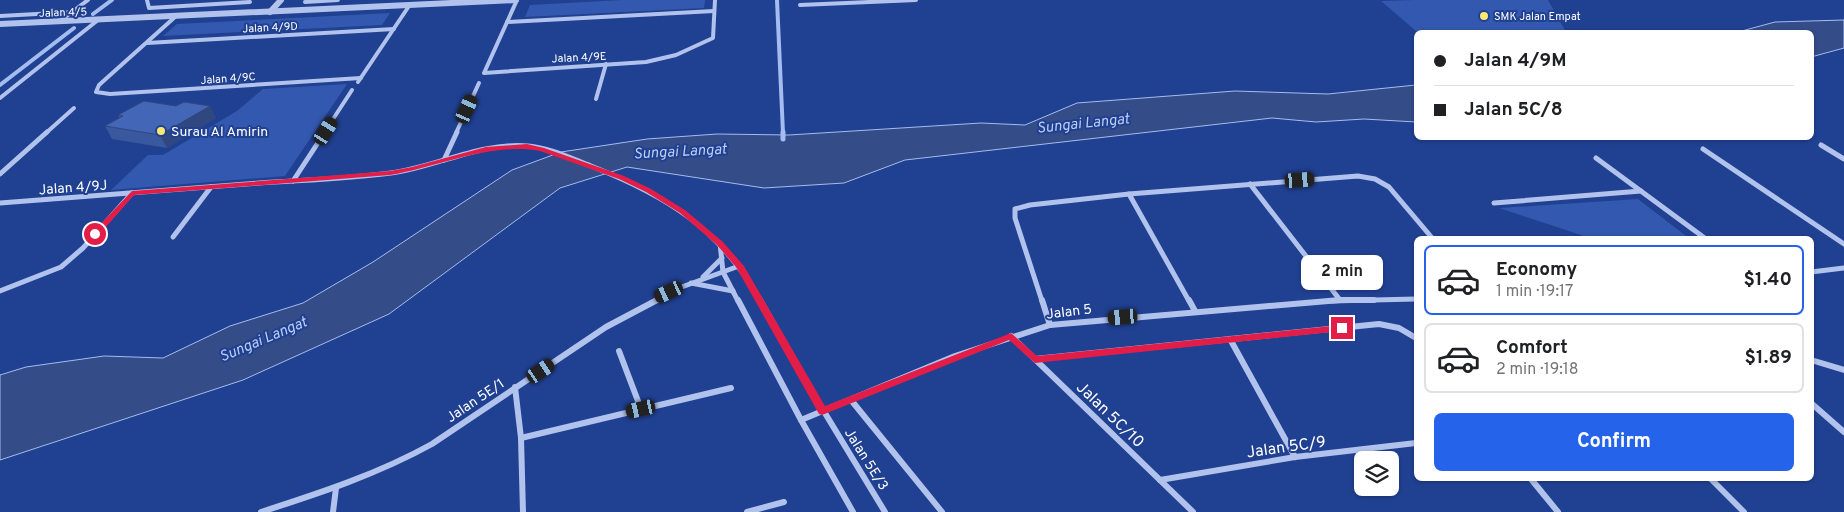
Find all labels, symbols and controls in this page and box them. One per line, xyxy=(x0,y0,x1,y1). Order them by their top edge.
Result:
street label: Jalan 4/5 xyxy=(39,5,88,21)
marker: SMK Jalan Empat xyxy=(1478,10,1490,22)
place label: SMK Jalan Empat xyxy=(1494,10,1581,24)
street label: Jalan 4/9D xyxy=(242,20,298,36)
text: Jalan 4/9M xyxy=(1464,49,1567,73)
street label: Jalan 4/9E xyxy=(551,50,607,66)
street label: Jalan 4/9C xyxy=(200,70,256,88)
car xyxy=(454,92,479,126)
text: Jalan 5C/8 xyxy=(1464,98,1563,122)
water label: Sungai Langat xyxy=(1036,110,1131,139)
car xyxy=(311,114,340,148)
place label: Surau Al Amirin xyxy=(171,124,268,141)
marker: Surau Al Amirin xyxy=(155,125,167,137)
water label: Sungai Langat xyxy=(633,141,728,164)
car xyxy=(1284,171,1315,189)
street label: Jalan 4/9J xyxy=(38,178,108,199)
route start xyxy=(84,223,106,245)
callout: 2 min xyxy=(1301,255,1383,290)
icon: car xyxy=(1436,258,1481,303)
text: Economy xyxy=(1496,258,1577,282)
text: 2 min xyxy=(1321,262,1363,282)
text: $1.40 xyxy=(1744,268,1792,292)
car xyxy=(652,279,685,305)
text: 1 min · 19:17 xyxy=(1496,282,1573,302)
street label: Jalan 5 xyxy=(1045,301,1093,324)
car xyxy=(1107,308,1138,326)
water label: Sungai Langat xyxy=(217,313,311,367)
route end xyxy=(1331,317,1353,339)
icon: car xyxy=(1436,336,1481,381)
text: Comfort xyxy=(1496,336,1568,360)
text: $1.89 xyxy=(1745,346,1792,370)
car xyxy=(524,356,557,386)
text: 2 min · 19:18 xyxy=(1496,360,1579,380)
street label: Jalan 5E/1 xyxy=(443,376,508,427)
street label: Jalan 5C/10 xyxy=(1071,378,1148,453)
car xyxy=(624,398,657,420)
button: Confirm xyxy=(1434,413,1794,471)
street label: Jalan 5E/3 xyxy=(840,426,891,494)
street label: Jalan 5C/9 xyxy=(1245,433,1327,463)
map controls xyxy=(1354,451,1399,496)
button: layers xyxy=(1354,451,1399,496)

